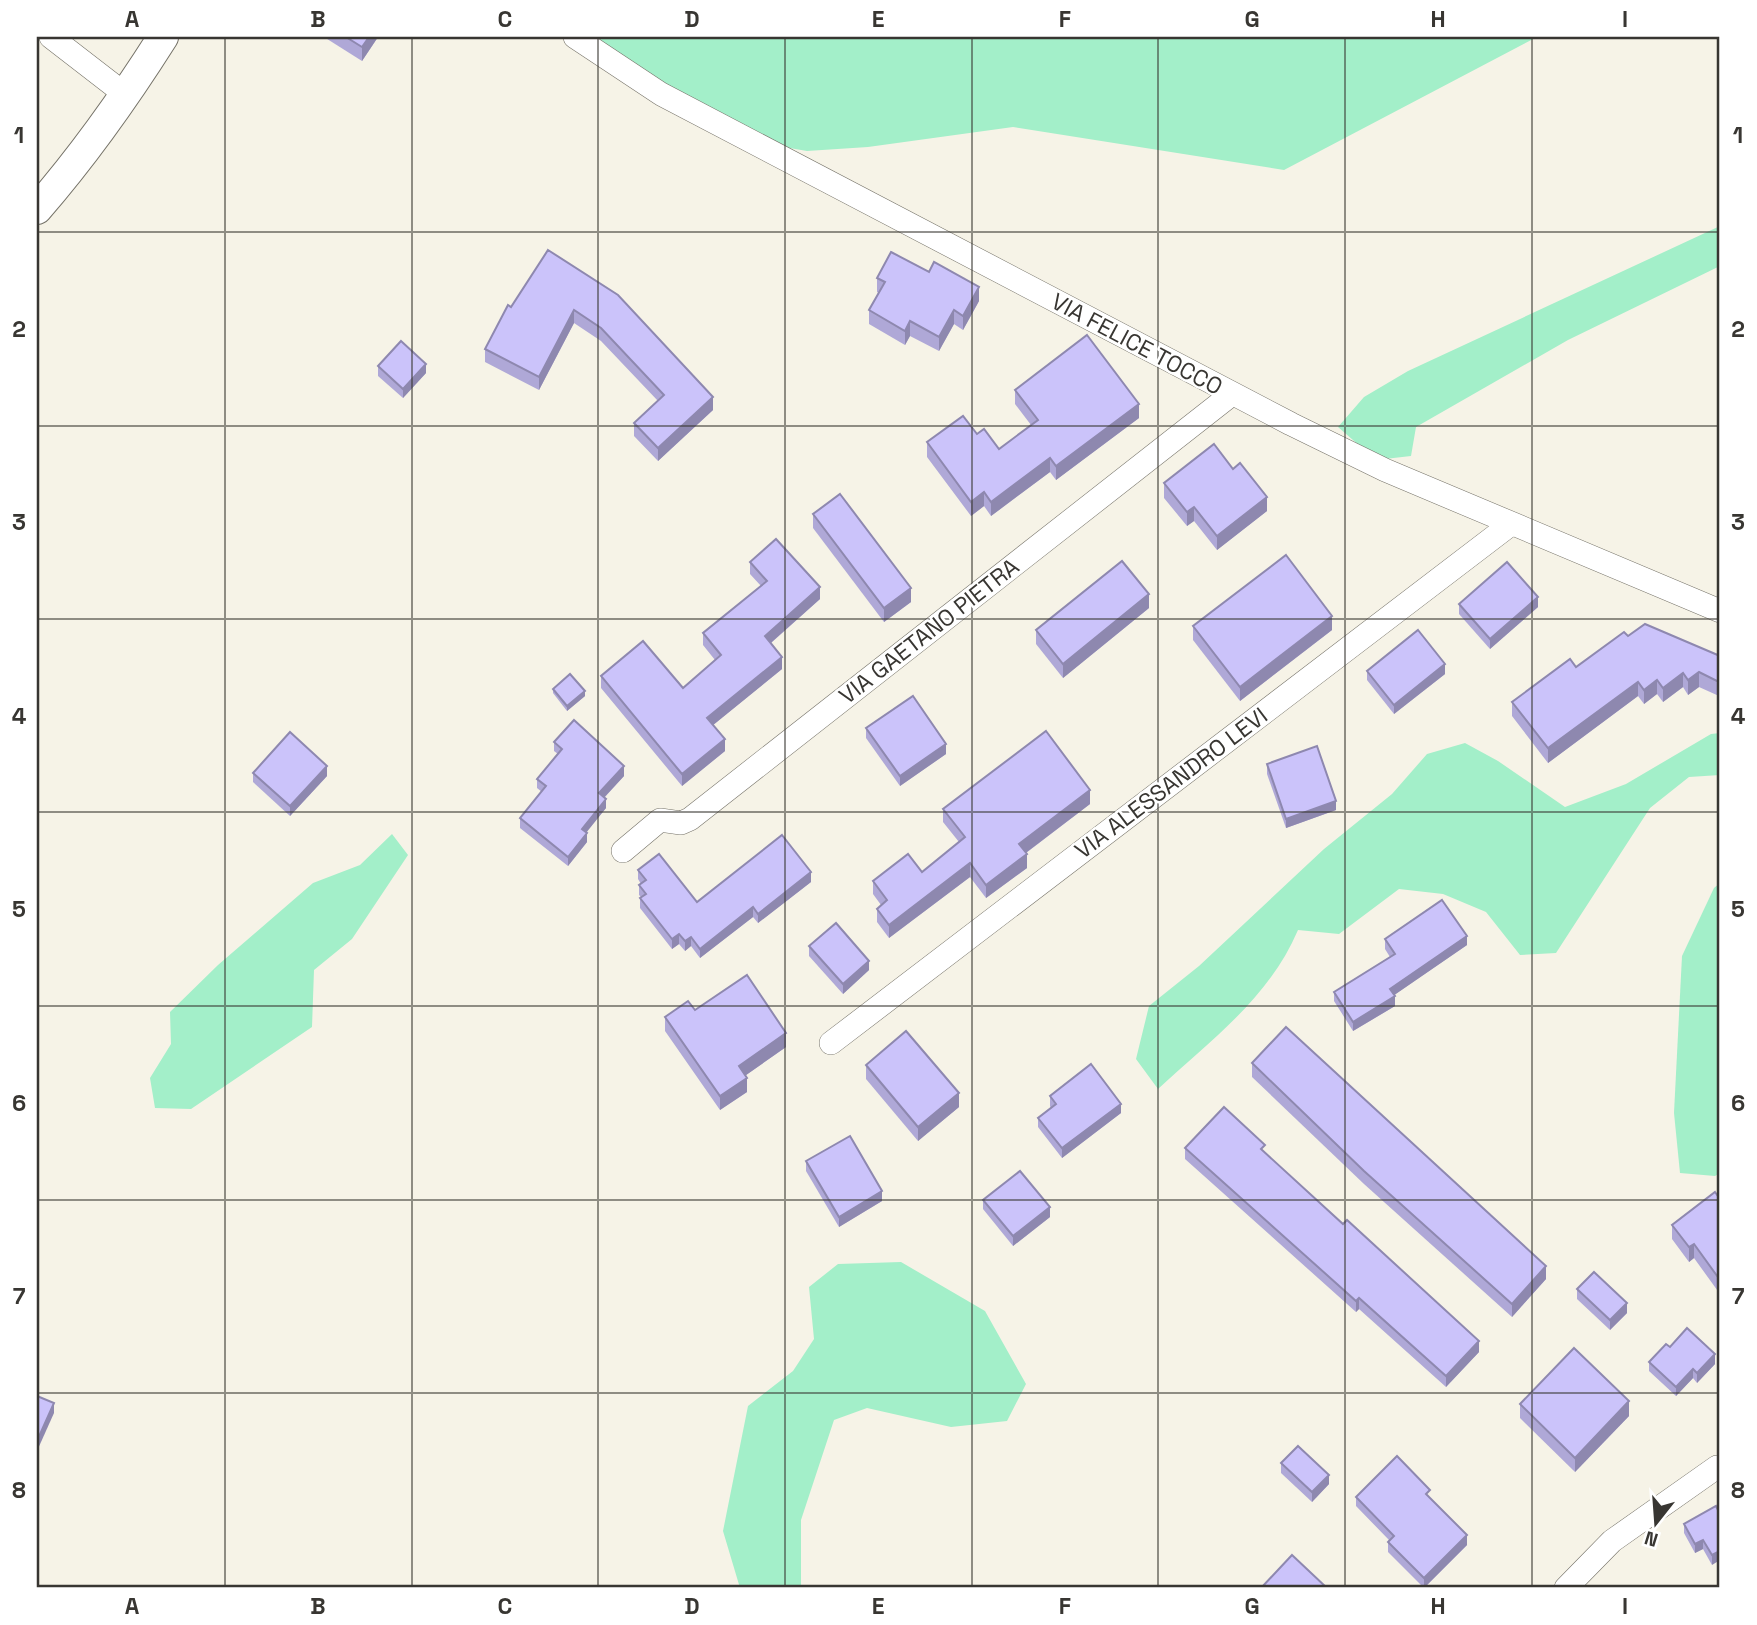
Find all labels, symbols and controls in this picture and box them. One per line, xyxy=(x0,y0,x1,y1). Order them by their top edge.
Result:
text: A xyxy=(125,4,140,34)
text: B xyxy=(310,4,326,34)
text: C xyxy=(498,4,512,34)
text: D xyxy=(684,4,700,34)
text: E xyxy=(872,4,884,34)
text: F xyxy=(1059,4,1071,34)
text: G xyxy=(1244,4,1260,34)
text: H xyxy=(1430,4,1446,34)
text: I xyxy=(1622,4,1628,34)
text: 1 xyxy=(14,120,24,150)
text: 1 xyxy=(1733,120,1743,150)
street label: VIA FELICE TOCCO xyxy=(1046,286,1228,402)
text: 2 xyxy=(12,314,26,344)
text: 2 xyxy=(1731,314,1745,344)
text: 3 xyxy=(12,507,26,537)
text: 3 xyxy=(1731,507,1745,537)
street label: VIA GAETANO PIETRA xyxy=(833,551,1025,711)
text: 4 xyxy=(12,701,27,731)
street label: VIA ALESSANDRO LEVI xyxy=(1069,701,1273,865)
text: 4 xyxy=(1731,701,1746,731)
text: 5 xyxy=(12,894,26,924)
text: 5 xyxy=(1731,894,1745,924)
text: 6 xyxy=(12,1088,26,1118)
text: 6 xyxy=(1731,1088,1745,1118)
text: 7 xyxy=(13,1281,26,1311)
text: 7 xyxy=(1732,1281,1745,1311)
text: 8 xyxy=(12,1475,26,1505)
text: 8 xyxy=(1731,1475,1745,1505)
north arrow xyxy=(1620,1488,1690,1558)
text: N xyxy=(1641,1525,1661,1553)
text: A xyxy=(125,1591,140,1621)
text: B xyxy=(310,1591,326,1621)
text: C xyxy=(498,1591,512,1621)
text: D xyxy=(684,1591,700,1621)
text: E xyxy=(872,1591,884,1621)
text: F xyxy=(1059,1591,1071,1621)
text: G xyxy=(1244,1591,1260,1621)
text: H xyxy=(1430,1591,1446,1621)
text: I xyxy=(1622,1591,1628,1621)

